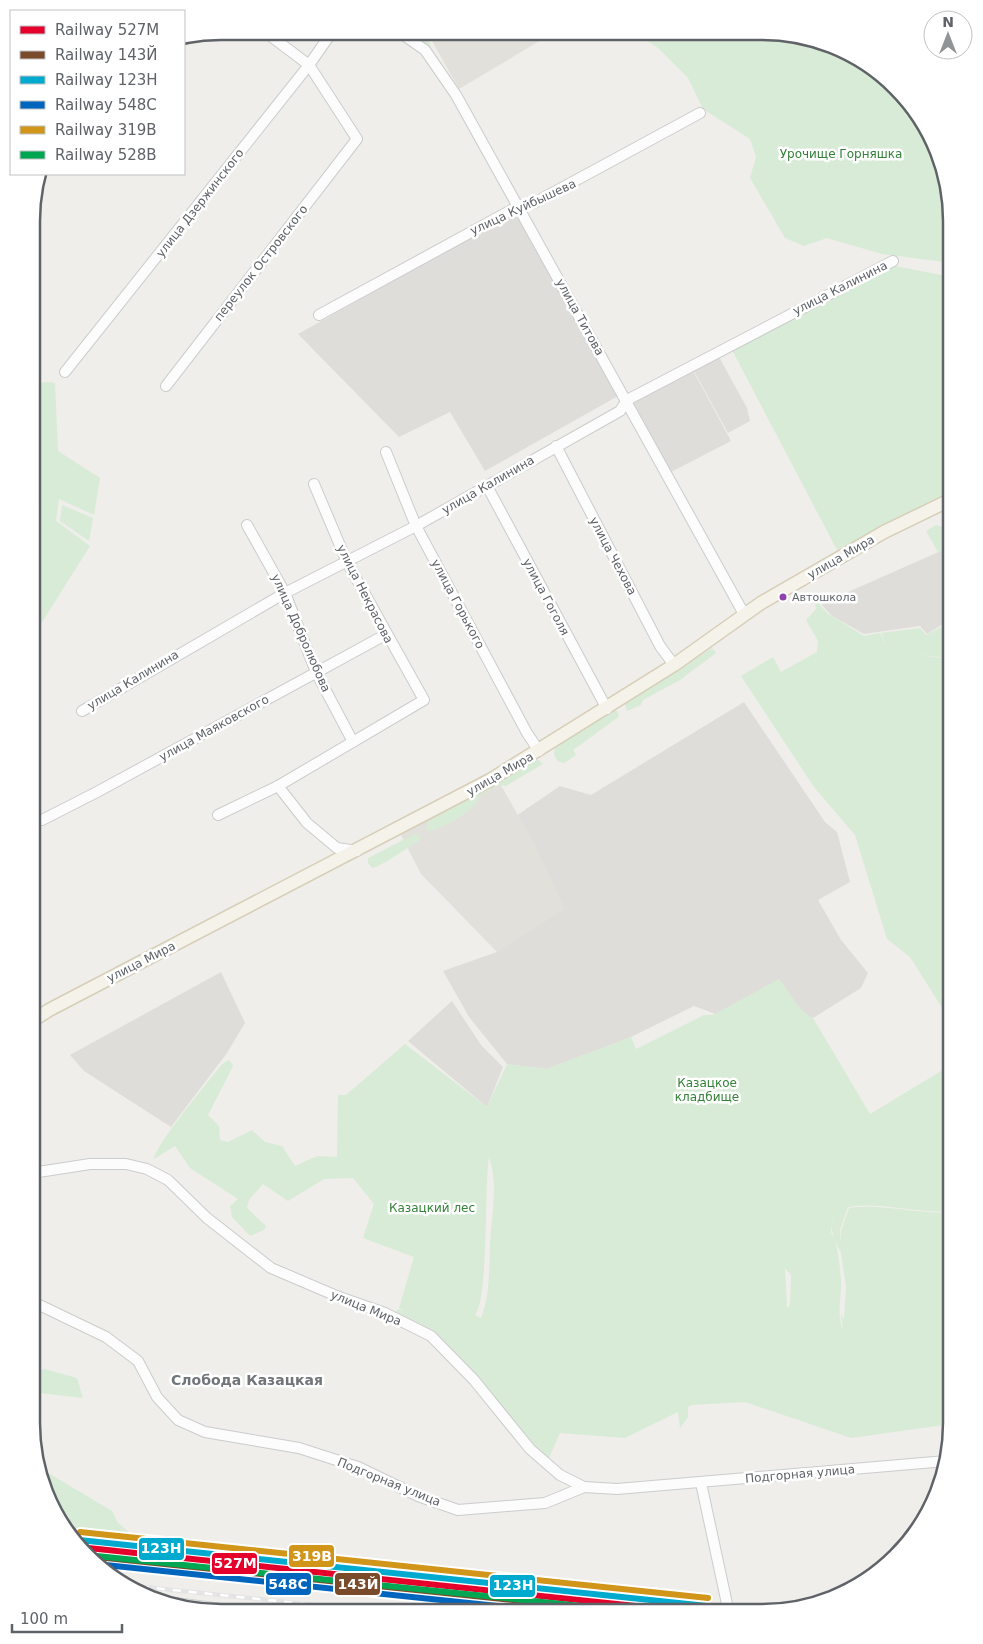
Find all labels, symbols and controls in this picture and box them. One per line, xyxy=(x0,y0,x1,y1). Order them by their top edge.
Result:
legend xyxy=(10,10,185,175)
north arrow xyxy=(923,10,973,60)
text: N xyxy=(942,14,954,30)
text: Railway 527М xyxy=(55,21,159,39)
text: Railway 143Й xyxy=(55,45,158,64)
text: Railway 123Н xyxy=(55,71,158,89)
text: Railway 548С xyxy=(55,96,157,114)
text: Railway 319В xyxy=(55,121,157,139)
text: Railway 528В xyxy=(55,146,157,164)
street label: улица Дзержинского xyxy=(153,146,247,260)
park label: Урочище Горняшка xyxy=(780,147,902,161)
street label: улица Куйбышева xyxy=(468,176,578,238)
street label: переулок Островского xyxy=(211,202,311,324)
street label: улица Калинина xyxy=(790,258,890,318)
street label: улица Титова xyxy=(553,276,607,358)
street label: улица Калинина xyxy=(439,453,537,517)
street label: улица Чехова xyxy=(587,515,639,597)
street label: улица Мира xyxy=(805,532,877,582)
street label: улица Некрасова xyxy=(334,542,396,646)
street label: улица Гоголя xyxy=(520,556,572,638)
street label: улица Горького xyxy=(428,557,488,651)
street label: улица Добролюбова xyxy=(269,572,333,694)
place label: Автошкола xyxy=(792,591,856,604)
marker: Автошкола xyxy=(778,592,788,602)
street label: улица Калинина xyxy=(85,647,181,713)
street label: улица Маяковского xyxy=(157,692,271,764)
street label: улица Мира xyxy=(464,749,536,799)
street label: улица Мира xyxy=(104,939,178,985)
park label: Казацкое кладбище xyxy=(675,1076,739,1104)
park label: Казацкий лес xyxy=(389,1201,475,1215)
street label: улица Мира xyxy=(329,1287,403,1329)
district label: Слобода Казацкая xyxy=(171,1372,323,1388)
street label: Подгорная улица xyxy=(335,1455,443,1509)
street label: Подгорная улица xyxy=(744,1462,856,1486)
line badge: 123Н xyxy=(138,1537,185,1561)
text: 123Н xyxy=(141,1540,181,1556)
line badge: 319В xyxy=(288,1544,335,1568)
text: 319В xyxy=(292,1548,332,1564)
line badge: 527М xyxy=(211,1552,258,1575)
text: 527М xyxy=(213,1555,257,1571)
line badge: 548С xyxy=(265,1572,312,1596)
line badge: 143Й xyxy=(334,1572,381,1596)
line badge: 123Н xyxy=(489,1574,536,1598)
text: 548С xyxy=(268,1576,308,1592)
text: 143Й xyxy=(338,1576,378,1592)
text: 123Н xyxy=(493,1577,533,1593)
scale bar xyxy=(12,1602,122,1634)
text: 100 m xyxy=(20,1610,68,1628)

